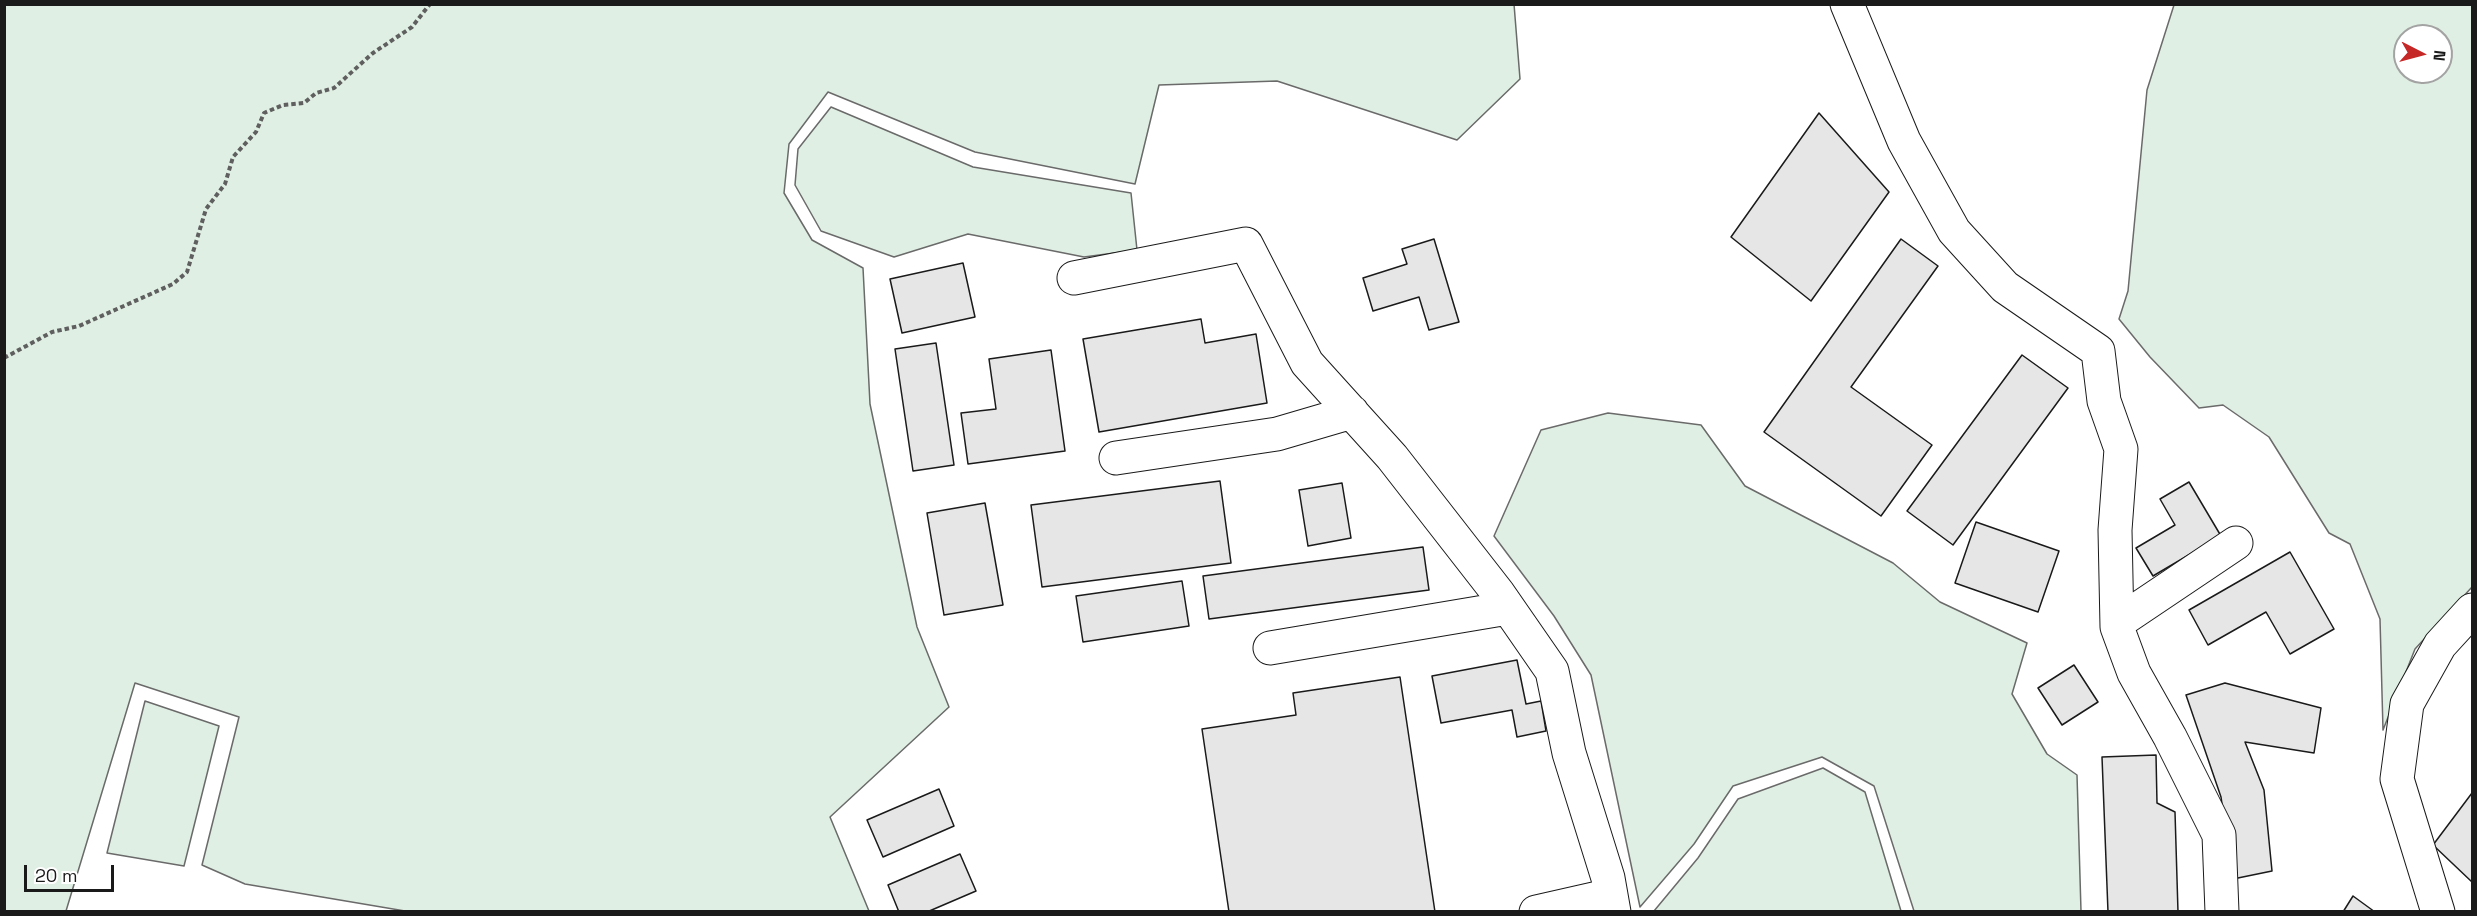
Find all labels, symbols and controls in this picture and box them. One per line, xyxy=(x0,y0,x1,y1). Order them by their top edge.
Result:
north arrow xyxy=(2393,24,2453,84)
text: N xyxy=(2428,49,2450,62)
scale bar xyxy=(27,853,117,891)
text: 20 m xyxy=(35,864,78,887)

